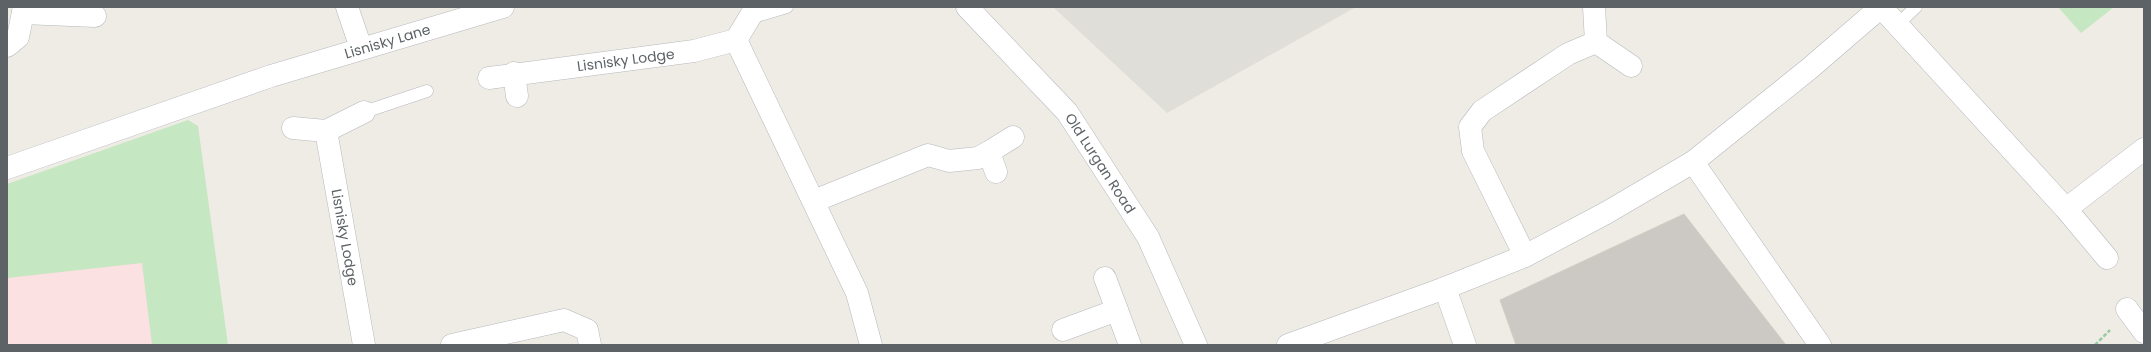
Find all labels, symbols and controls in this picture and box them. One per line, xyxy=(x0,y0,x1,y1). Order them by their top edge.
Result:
street label: Lisnisky Lane xyxy=(342,19,433,64)
street label: Lisnisky Lodge xyxy=(576,44,676,76)
street label: Old Lurgan Road xyxy=(1060,109,1140,217)
street label: Lisnisky Lodge xyxy=(326,187,363,288)

